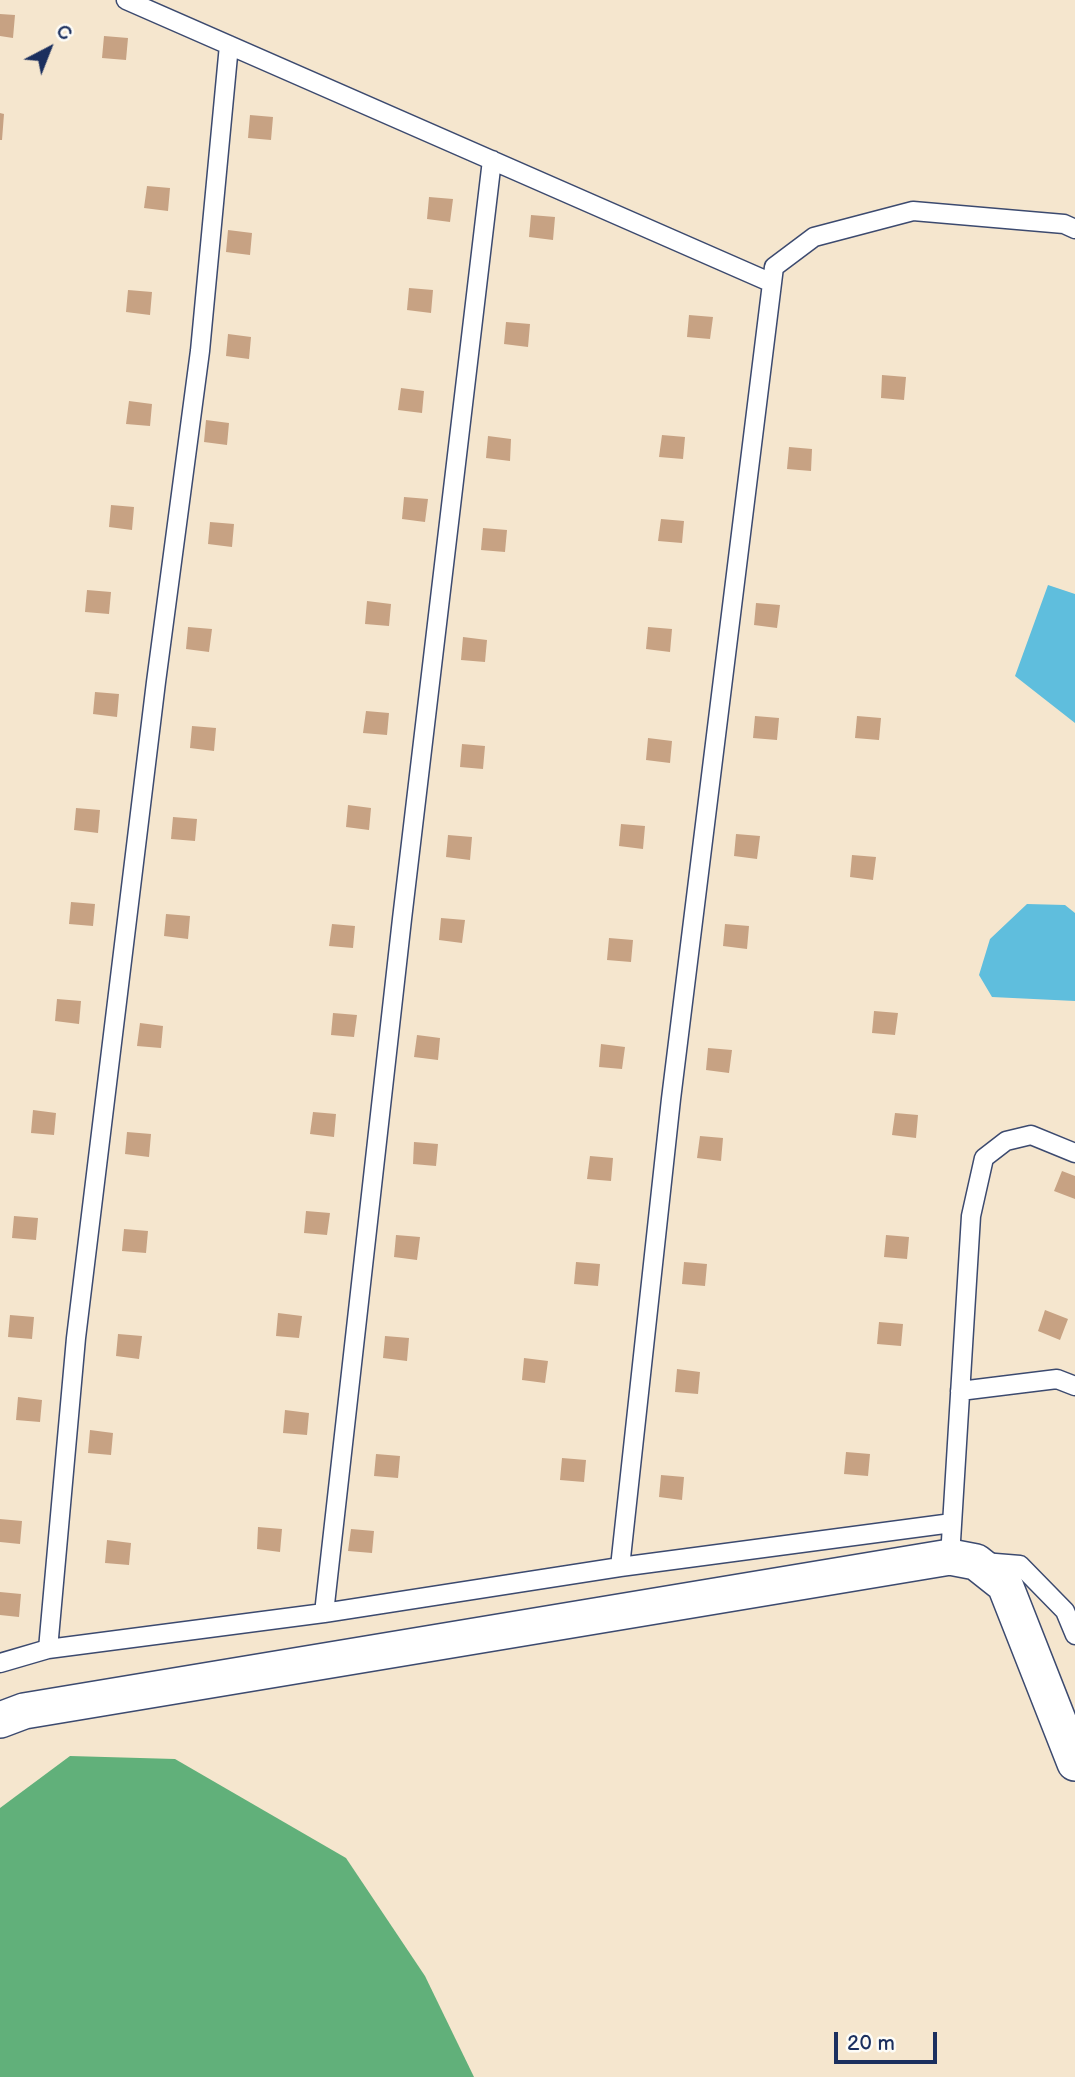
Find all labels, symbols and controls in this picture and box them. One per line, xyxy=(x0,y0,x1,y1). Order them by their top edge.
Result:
north arrow xyxy=(14,14,84,84)
text: С xyxy=(51,20,76,46)
scale bar xyxy=(837,2018,940,2062)
text: 20 m xyxy=(847,2031,895,2056)

